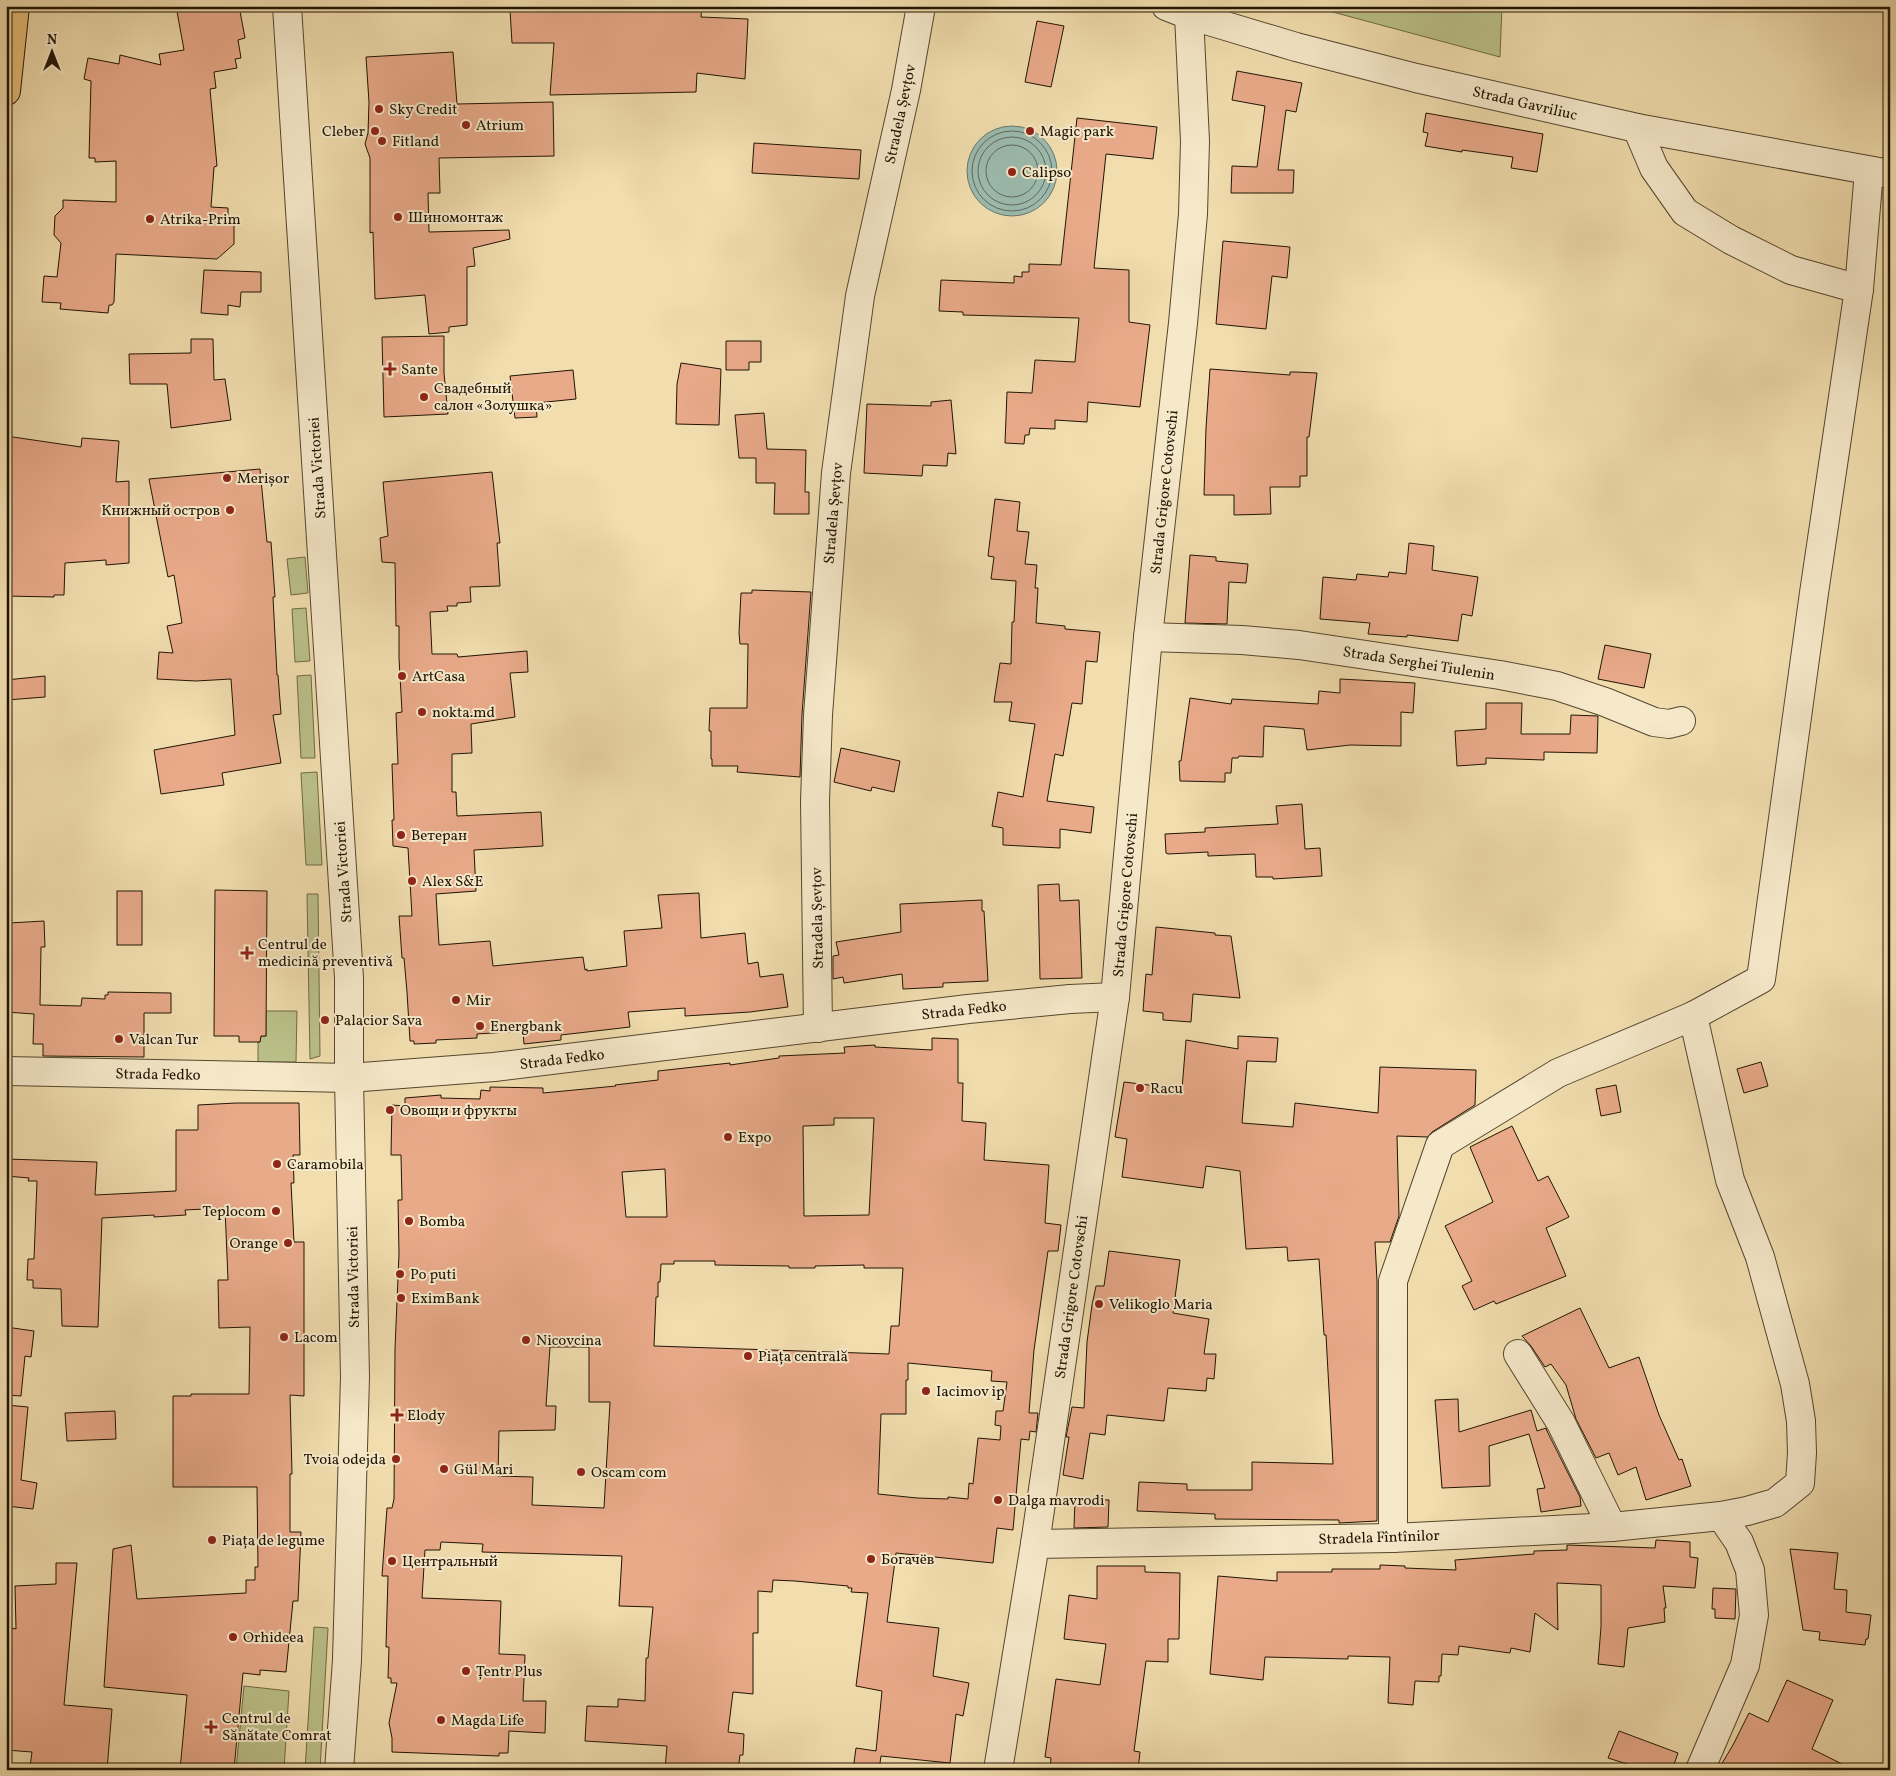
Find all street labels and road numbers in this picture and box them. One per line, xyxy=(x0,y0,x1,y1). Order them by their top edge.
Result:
street label: Stradela Șevțov xyxy=(881,62,922,166)
street label: Strada Gavriliuc xyxy=(1470,82,1579,127)
street label: Strada Grigore Cotovschi xyxy=(1146,409,1185,575)
street label: Strada Victoriei xyxy=(304,416,333,520)
street label: Stradela Șevțov xyxy=(820,461,849,565)
street label: Strada Serghei Tiulenin xyxy=(1341,642,1496,687)
street label: Strada Grigore Cotovschi xyxy=(1109,812,1144,978)
street label: Strada Victoriei xyxy=(330,820,359,924)
street label: Stradela Șevțov xyxy=(807,867,830,969)
street label: Strada Fedko xyxy=(921,997,1008,1026)
street label: Strada Fedko xyxy=(519,1045,606,1076)
street label: Strada Fedko xyxy=(115,1064,201,1087)
street label: Strada Grigore Cotovschi xyxy=(1051,1214,1094,1380)
street label: Strada Victoriei xyxy=(343,1226,366,1328)
street label: Stradela Fîntînilor xyxy=(1318,1526,1440,1551)

